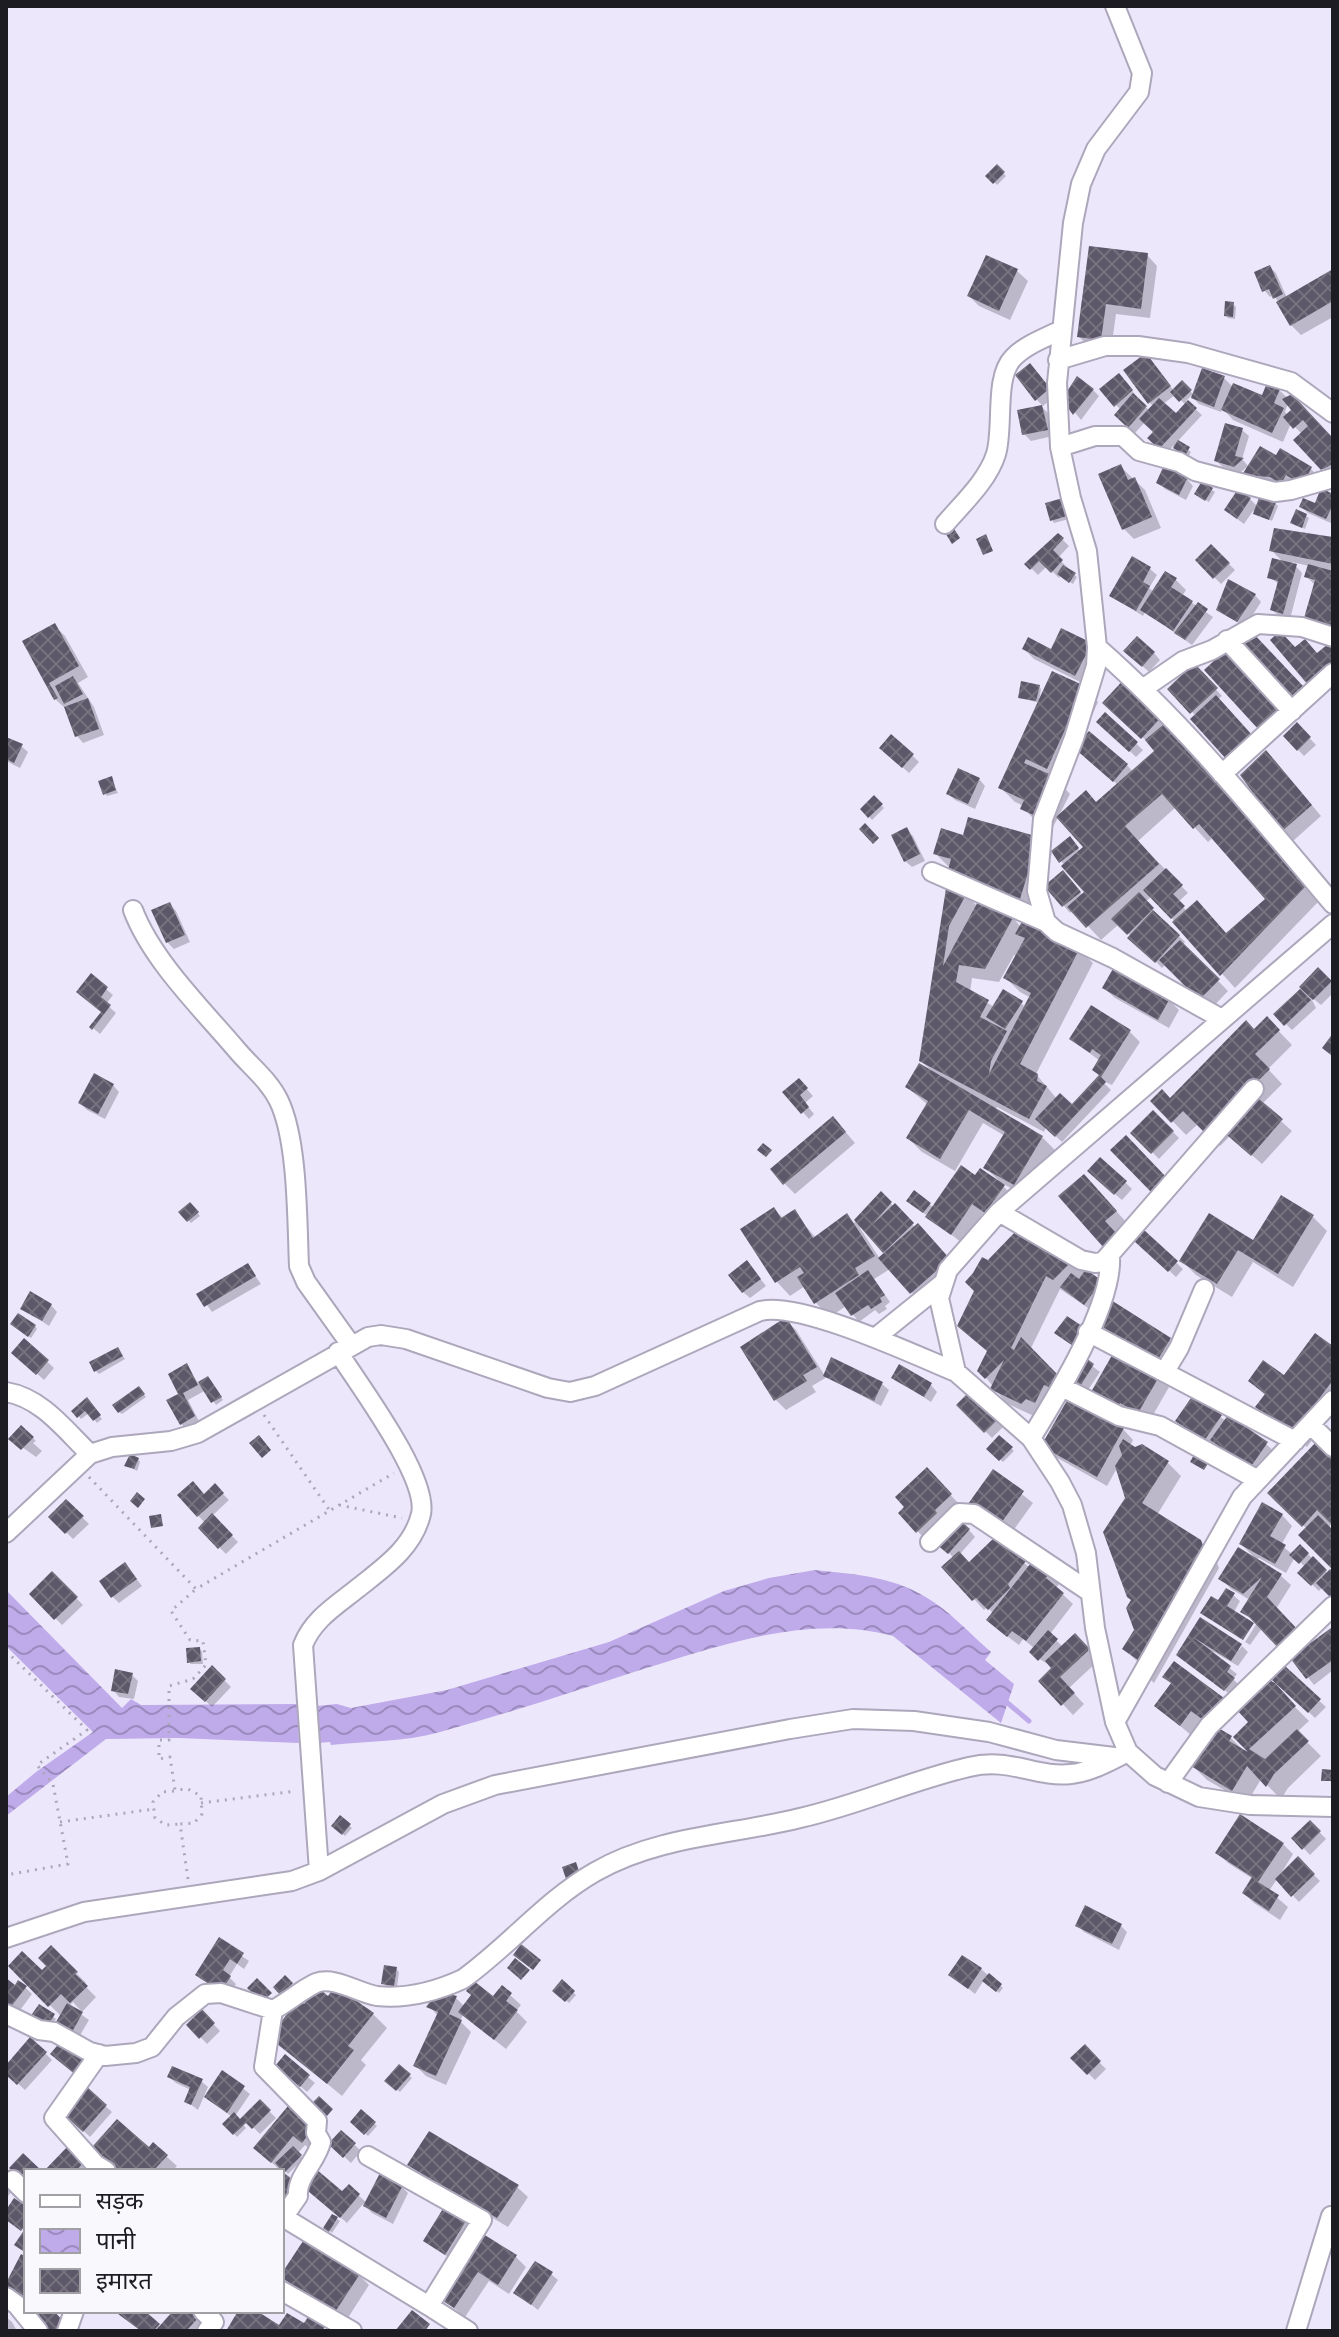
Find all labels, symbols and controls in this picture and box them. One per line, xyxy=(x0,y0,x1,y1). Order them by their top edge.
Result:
legend xyxy=(24,2169,284,2313)
text: सड़क xyxy=(96,2187,144,2215)
text: पानी xyxy=(96,2227,136,2255)
text: इमारत xyxy=(96,2267,153,2295)

